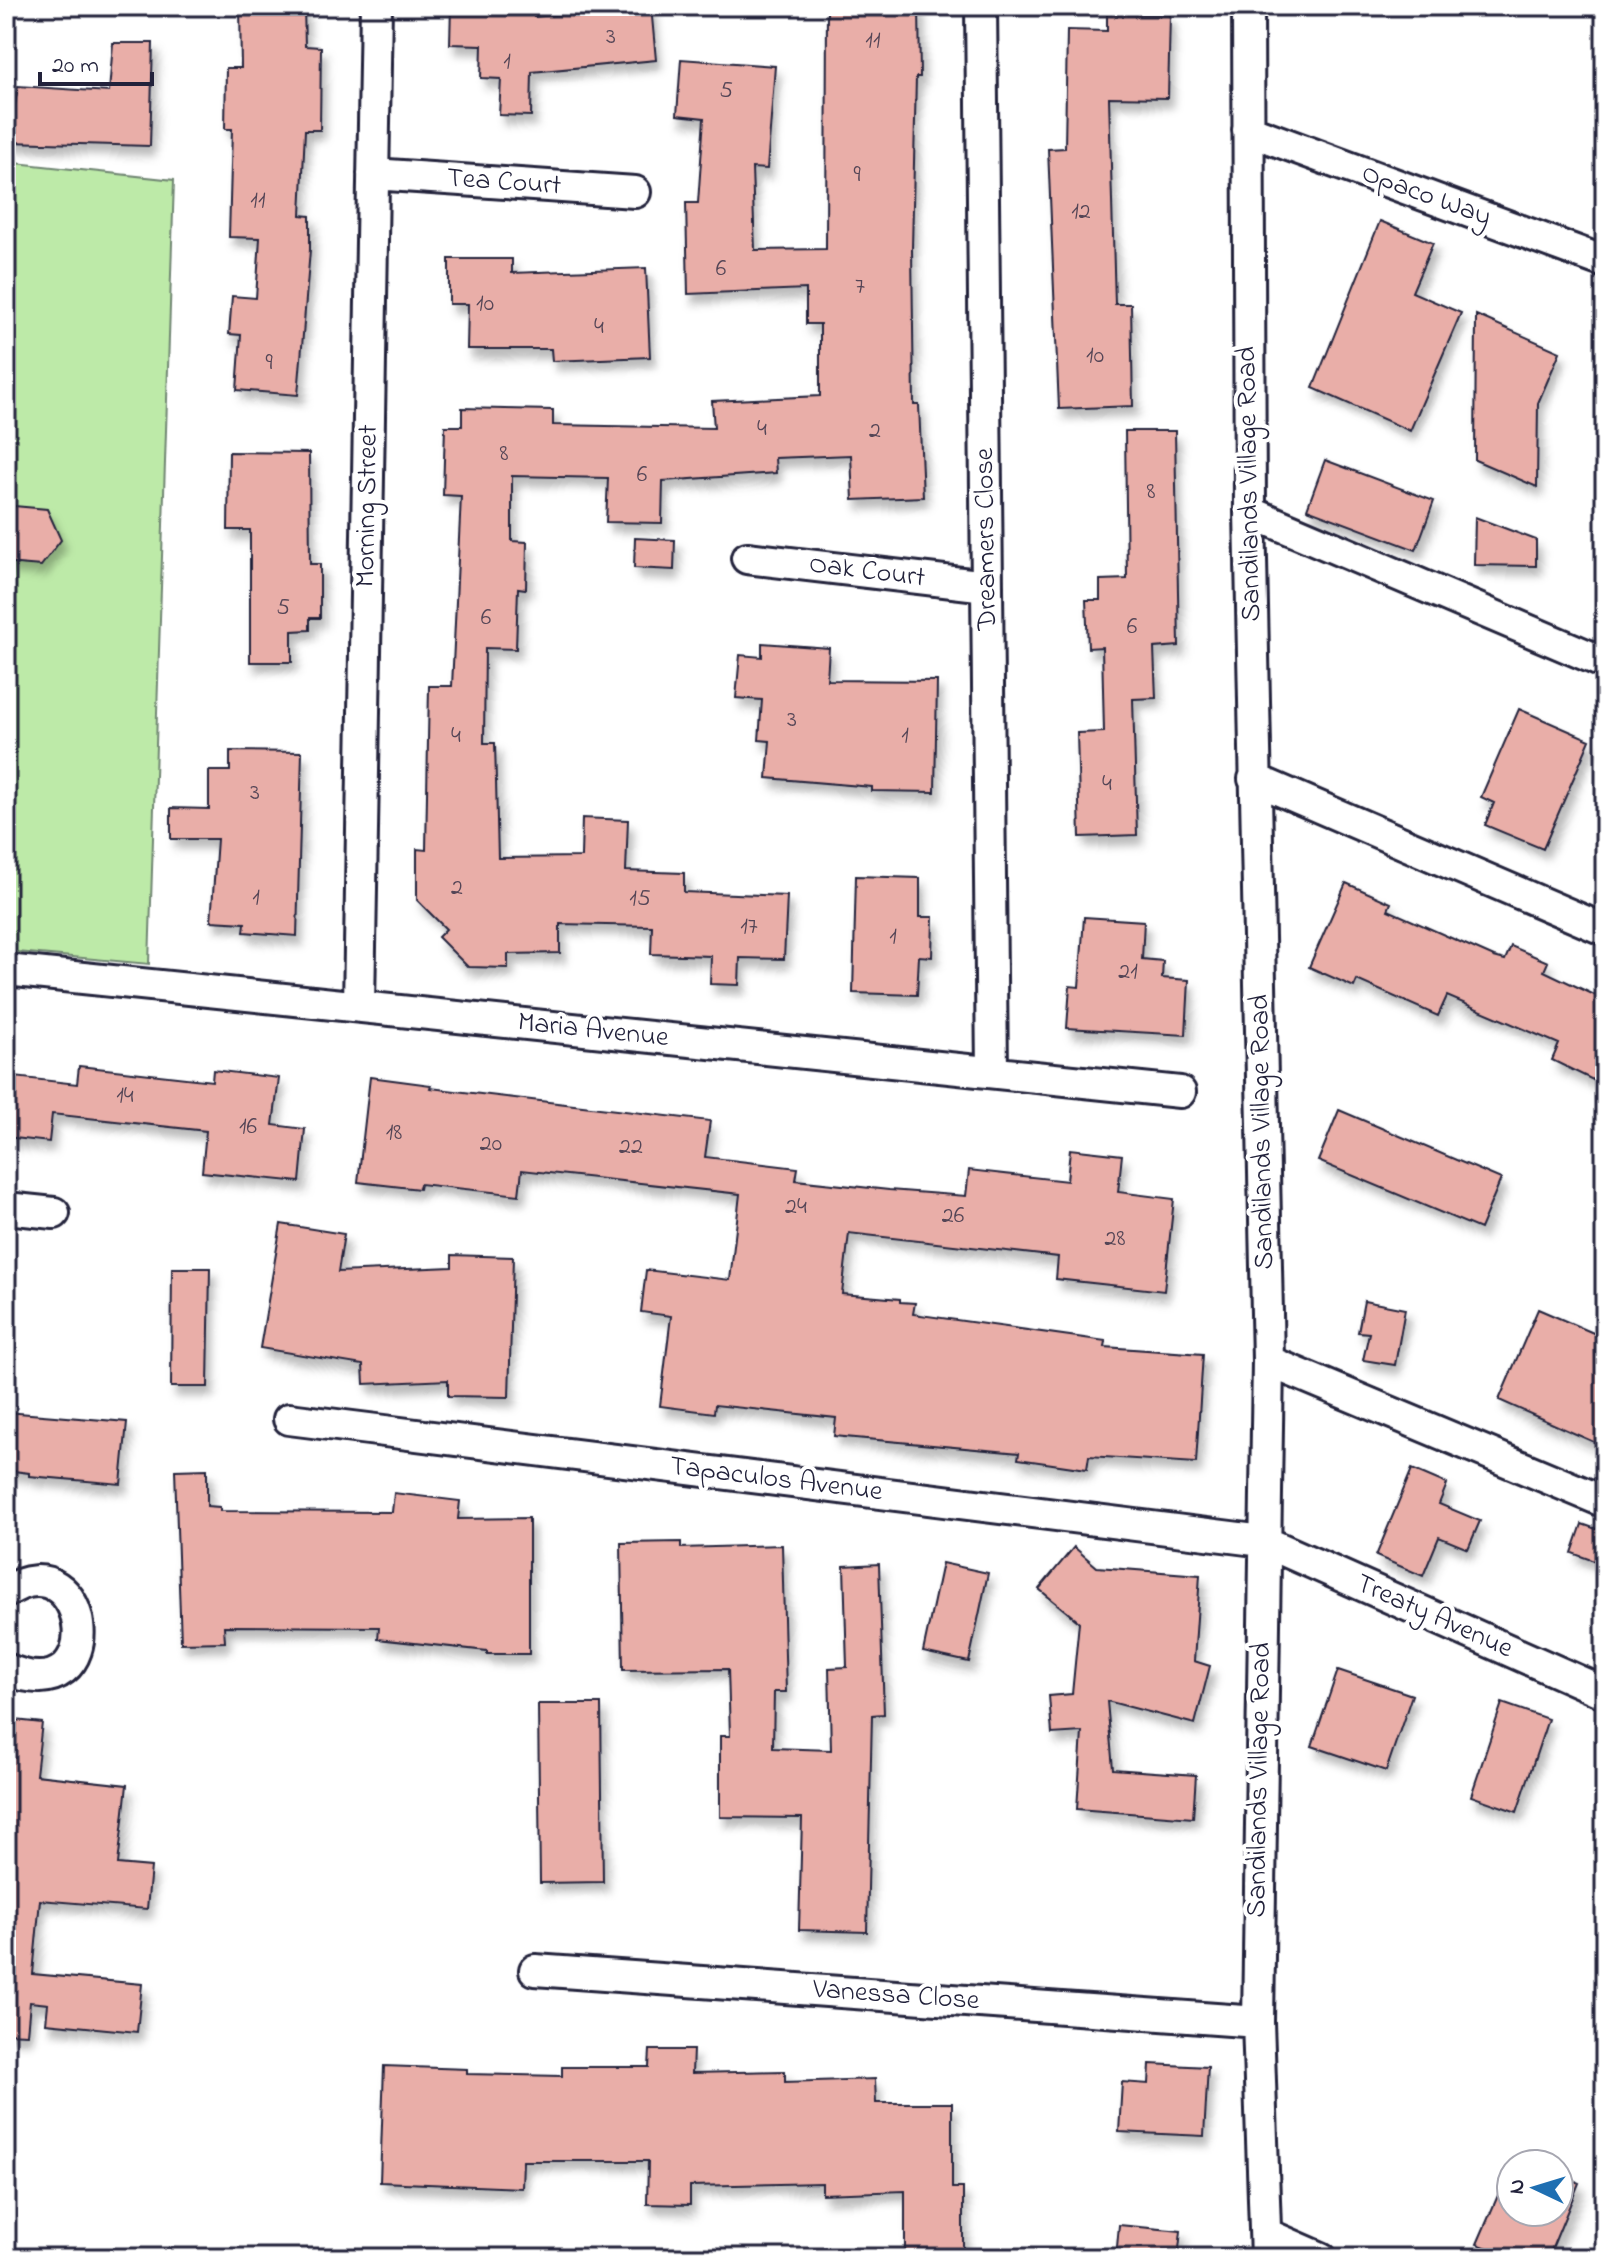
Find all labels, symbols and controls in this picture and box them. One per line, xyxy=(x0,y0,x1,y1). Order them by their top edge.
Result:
house number: 3 xyxy=(606,20,616,55)
house number: 11 xyxy=(865,24,881,59)
scale bar xyxy=(40,36,152,86)
house number: 1 xyxy=(503,45,511,80)
text: 20 m xyxy=(52,49,99,84)
house number: 5 xyxy=(719,74,733,109)
street label: Opaco Way xyxy=(1355,154,1497,238)
house number: 9 xyxy=(853,158,861,193)
street label: Tea Court xyxy=(445,159,563,207)
house number: 11 xyxy=(250,184,266,219)
house number: 12 xyxy=(1071,195,1091,230)
house number: 6 xyxy=(716,252,727,287)
house number: 7 xyxy=(855,270,865,305)
house number: 10 xyxy=(476,287,494,322)
house number: 4 xyxy=(594,310,604,345)
house number: 10 xyxy=(1086,339,1104,374)
house number: 9 xyxy=(265,346,273,381)
street label: Sandilands Village Road xyxy=(1227,346,1273,622)
house number: 4 xyxy=(757,412,767,447)
house number: 2 xyxy=(869,414,881,449)
street label: Morning Street xyxy=(346,424,390,588)
house number: 8 xyxy=(500,437,509,472)
street label: Dreamers Close xyxy=(965,447,1009,632)
house number: 6 xyxy=(637,458,648,493)
house number: 8 xyxy=(1147,475,1156,510)
street label: Oak Court xyxy=(807,545,927,599)
house number: 5 xyxy=(276,591,290,626)
house number: 6 xyxy=(481,601,492,636)
house number: 6 xyxy=(1127,610,1138,645)
house number: 3 xyxy=(787,703,797,738)
house number: 4 xyxy=(451,719,461,754)
house number: 1 xyxy=(901,719,909,754)
house number: 4 xyxy=(1102,767,1112,802)
house number: 3 xyxy=(250,776,260,811)
house number: 2 xyxy=(451,871,463,906)
house number: 1 xyxy=(252,881,260,916)
house number: 15 xyxy=(629,882,651,917)
house number: 17 xyxy=(740,910,758,945)
house number: 1 xyxy=(889,920,897,955)
house number: 21 xyxy=(1118,955,1138,990)
street label: Sandilands Village Road xyxy=(1240,994,1286,1270)
street label: Maria Avenue xyxy=(515,1003,671,1059)
house number: 14 xyxy=(116,1079,134,1114)
house number: 16 xyxy=(239,1110,258,1145)
house number: 18 xyxy=(386,1116,402,1151)
house number: 20 xyxy=(480,1127,502,1162)
house number: 22 xyxy=(619,1130,643,1165)
house number: 24 xyxy=(785,1190,807,1225)
house number: 26 xyxy=(942,1199,965,1234)
house number: 28 xyxy=(1105,1222,1125,1257)
street label: Tapaculos Avenue xyxy=(667,1447,885,1513)
street label: Treaty Avenue xyxy=(1349,1564,1520,1670)
street label: Sandilands Village Road xyxy=(1237,1642,1283,1918)
street label: Vanessa Close xyxy=(810,1970,981,2022)
north arrow xyxy=(1495,2148,1575,2228)
text: N xyxy=(1502,2178,1535,2195)

